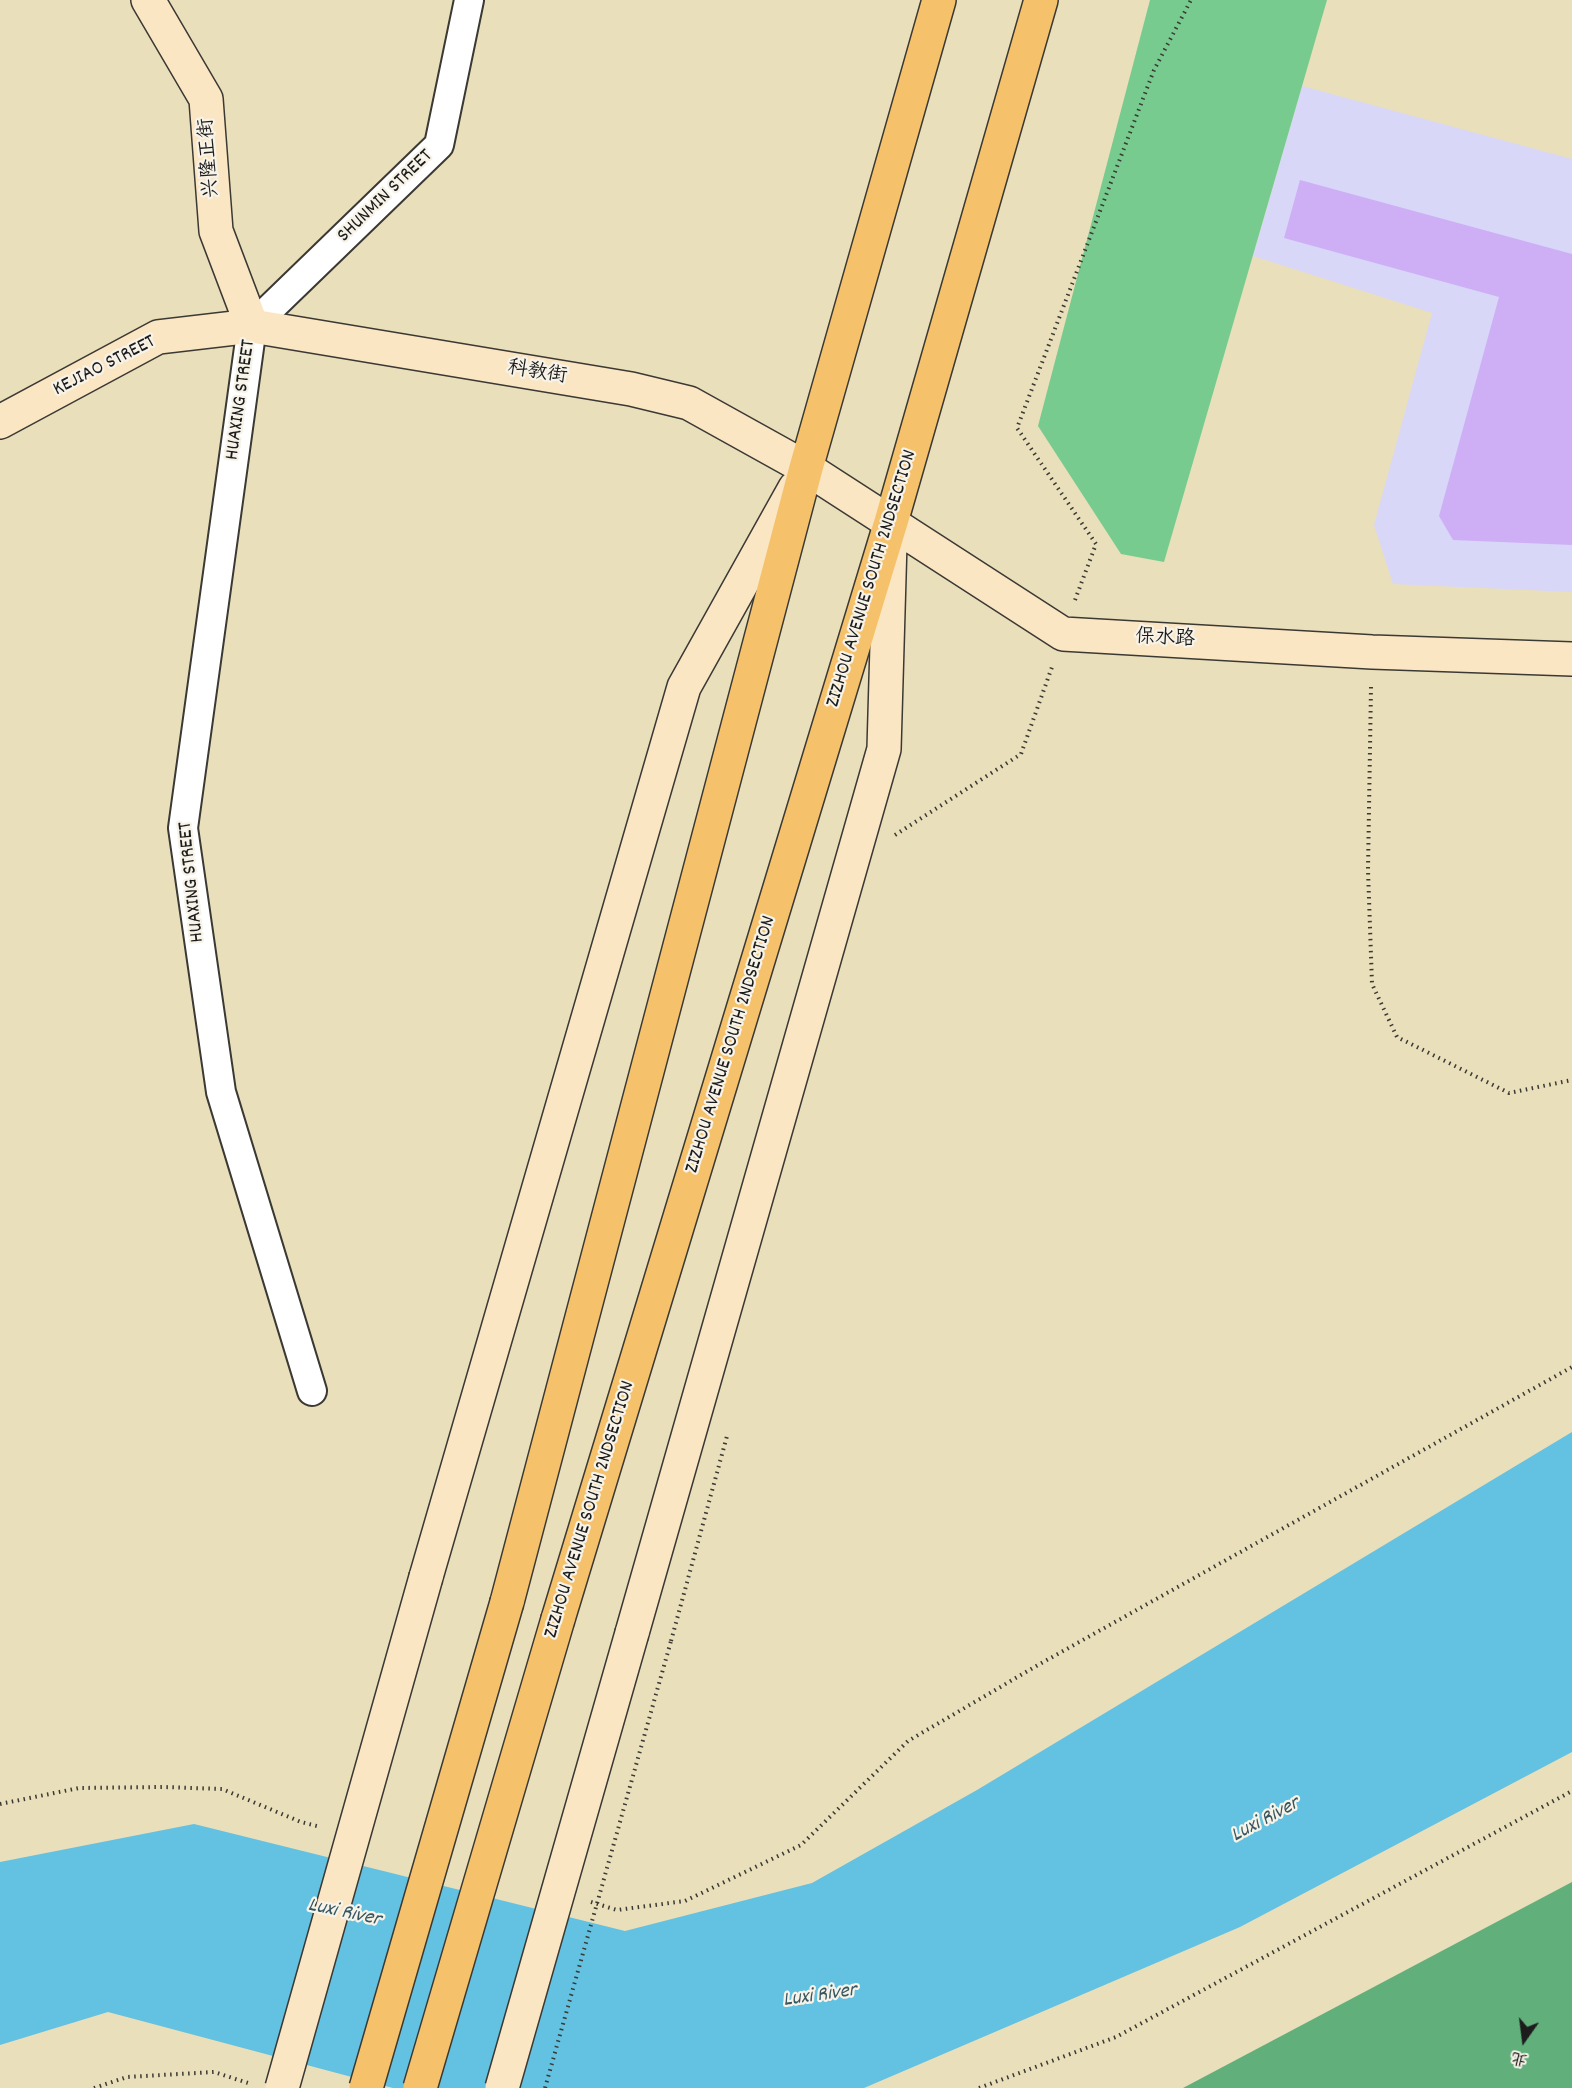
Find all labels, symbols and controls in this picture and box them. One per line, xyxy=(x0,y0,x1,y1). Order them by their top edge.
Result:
street label: 兴隆正街 xyxy=(196,117,226,199)
street label: SHUNMIN STREET xyxy=(333,145,439,249)
street label: KEJIAO STREET xyxy=(50,331,160,403)
street label: HUAXING STREET xyxy=(222,338,262,462)
street label: 科教街 xyxy=(505,357,569,391)
street label: ZIZHOU AVENUE SOUTH 2NDSECTION xyxy=(822,448,924,710)
street label: 保水路 xyxy=(1134,626,1196,654)
street label: HUAXING STREET xyxy=(175,820,211,944)
street label: ZIZHOU AVENUE SOUTH 2NDSECTION xyxy=(681,914,783,1176)
street label: ZIZHOU AVENUE SOUTH 2NDSECTION xyxy=(540,1379,642,1641)
water label: Luxi River xyxy=(1227,1793,1305,1849)
water label: Luxi River xyxy=(305,1894,383,1934)
water label: Luxi River xyxy=(782,1979,858,2015)
north arrow xyxy=(1494,2010,1554,2070)
text: 北 xyxy=(1509,2045,1530,2071)

